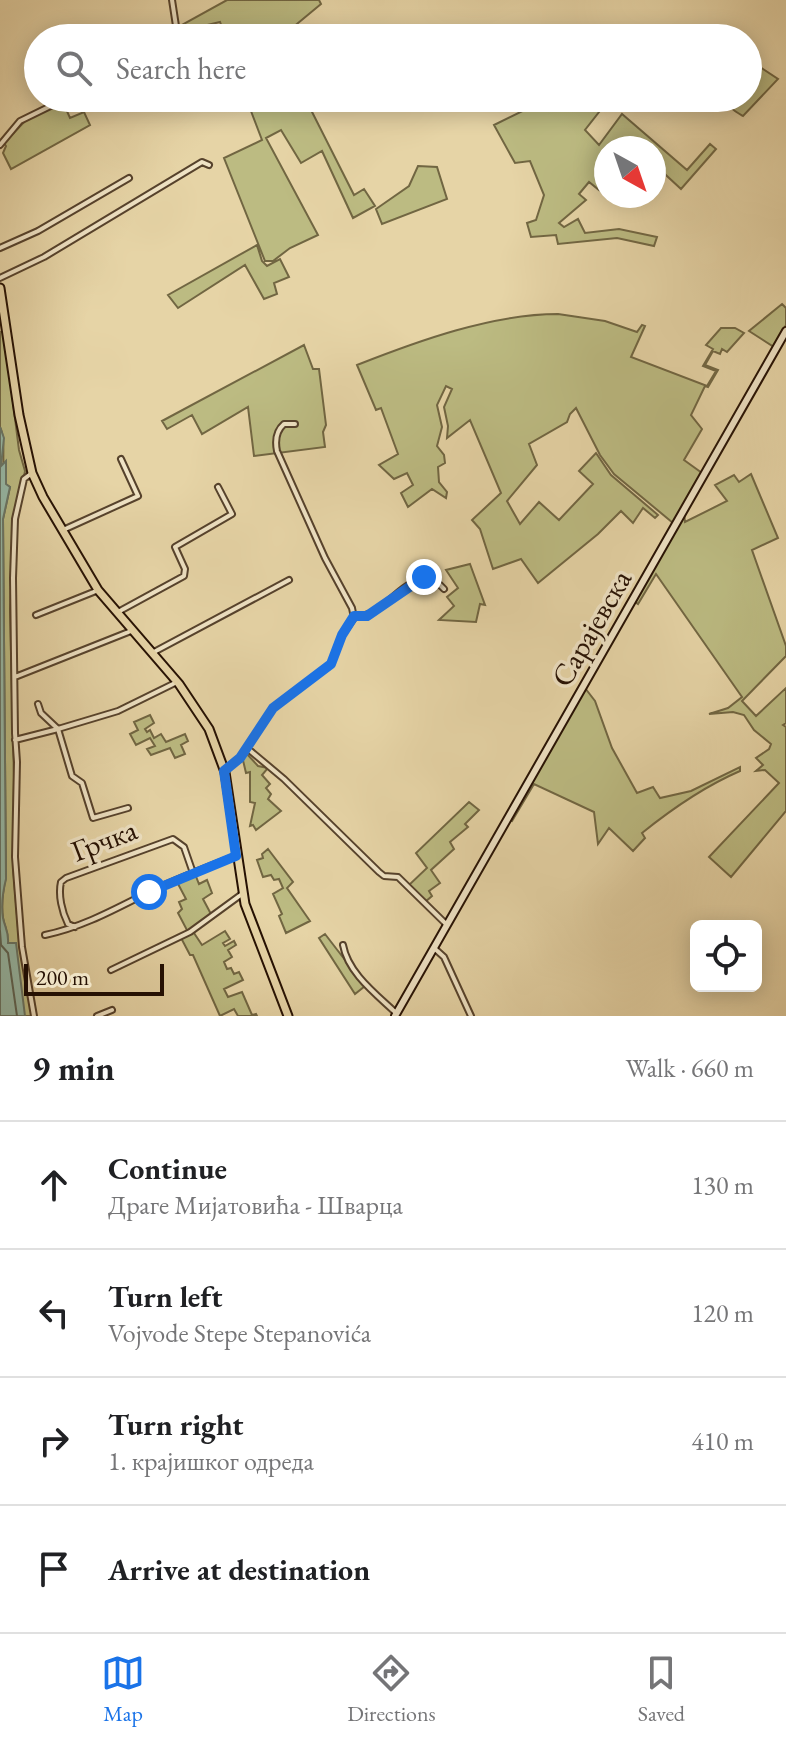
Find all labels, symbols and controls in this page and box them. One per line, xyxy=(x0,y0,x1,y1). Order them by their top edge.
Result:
search box xyxy=(24,24,762,112)
icon: search xyxy=(52,46,96,90)
text: Search here xyxy=(116,49,246,88)
north arrow xyxy=(594,136,666,208)
route end xyxy=(406,559,442,595)
street label: Сарајевска xyxy=(542,562,640,693)
street label: Грчка xyxy=(66,810,142,870)
route start xyxy=(131,874,167,910)
map controls xyxy=(690,920,762,992)
button: locate xyxy=(690,920,762,992)
scale bar xyxy=(24,960,164,996)
text: 200 m xyxy=(36,963,89,992)
text: 9 min xyxy=(32,1046,115,1090)
text: Walk · 660 m xyxy=(626,1051,754,1085)
text: Continue xyxy=(108,1149,227,1188)
icon: ahead xyxy=(32,1163,76,1207)
text: 130 m xyxy=(691,1168,754,1202)
text: Драге Мијатовића - Шварца xyxy=(108,1188,403,1222)
text: Turn left xyxy=(108,1277,222,1316)
icon: left xyxy=(32,1291,76,1335)
text: 120 m xyxy=(691,1296,754,1330)
text: Vojvode Stepe Stepanovića xyxy=(108,1316,371,1350)
text: Turn right xyxy=(108,1405,244,1444)
icon: right xyxy=(32,1419,76,1463)
text: 410 m xyxy=(691,1424,754,1458)
text: 1. крајишког одреда xyxy=(108,1444,314,1478)
icon: arrive xyxy=(32,1547,76,1591)
text: Arrive at destination xyxy=(108,1550,370,1589)
tab: Map xyxy=(101,1651,145,1728)
tab: Directions xyxy=(347,1651,436,1728)
tab: Saved xyxy=(638,1651,685,1728)

